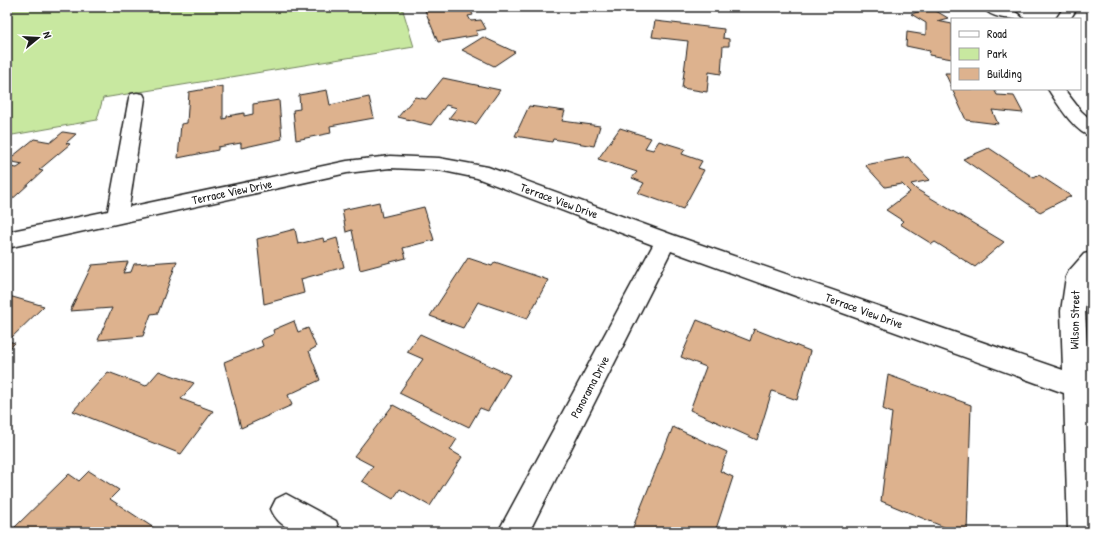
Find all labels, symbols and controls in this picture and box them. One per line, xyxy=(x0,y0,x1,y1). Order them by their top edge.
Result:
north arrow xyxy=(18,18,58,58)
legend xyxy=(951,18,1081,90)
text: Road xyxy=(987,25,1007,42)
text: N xyxy=(40,30,55,40)
text: Park xyxy=(987,45,1007,62)
text: Building xyxy=(987,65,1022,82)
street label: Terrace View Drive xyxy=(190,175,274,208)
street label: Terrace View Drive xyxy=(518,179,601,223)
street label: Terrace View Drive xyxy=(823,289,906,333)
street label: Wilson Street xyxy=(1065,290,1084,350)
street label: Panorama Drive xyxy=(566,352,613,421)

